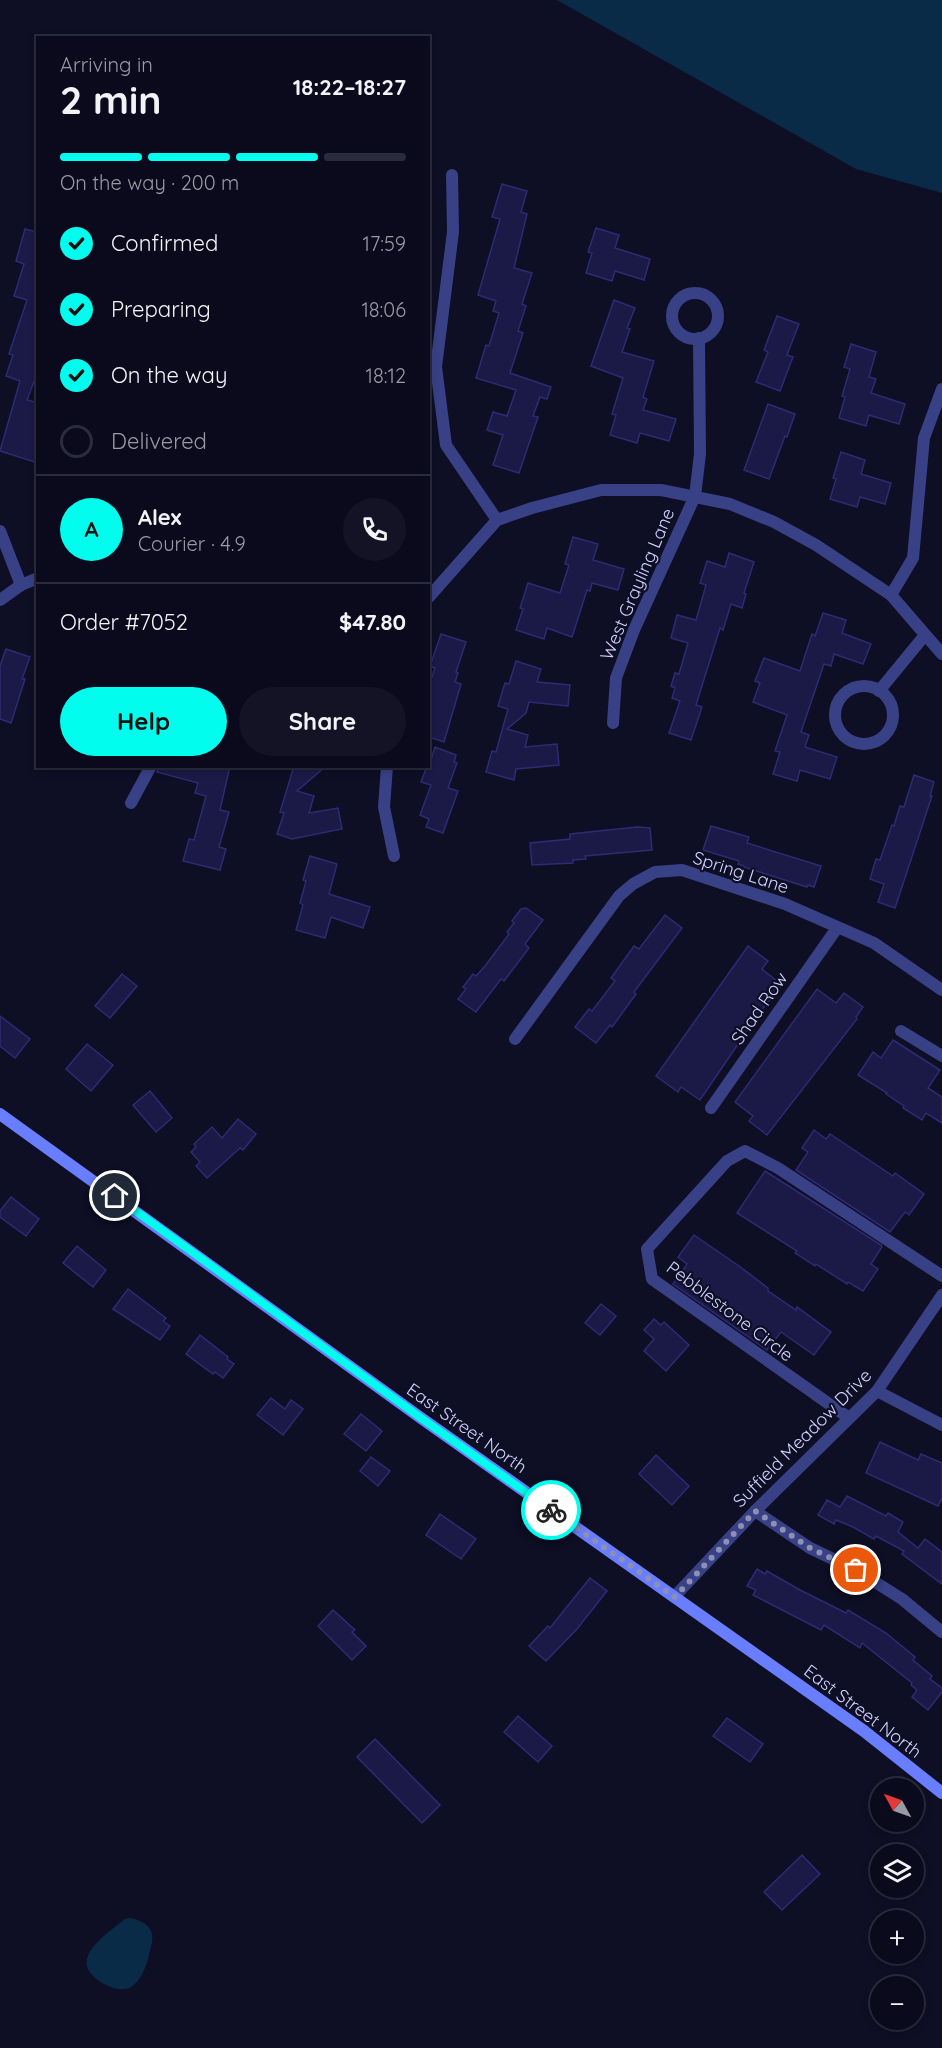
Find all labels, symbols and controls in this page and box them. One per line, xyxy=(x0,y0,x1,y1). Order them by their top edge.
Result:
text: Arriving in xyxy=(60,52,153,77)
text: 18:22–18:27 xyxy=(293,73,406,101)
text: 2 min xyxy=(60,75,162,124)
text: On the way · 200 m xyxy=(60,170,239,195)
icon: check xyxy=(60,227,93,260)
text: Confirmed xyxy=(111,229,218,257)
text: 17:59 xyxy=(363,231,406,256)
icon: check xyxy=(60,293,93,326)
text: Preparing xyxy=(111,295,211,323)
text: 18:06 xyxy=(361,297,406,322)
icon: check xyxy=(60,359,93,392)
text: On the way xyxy=(111,361,227,389)
text: 18:12 xyxy=(366,363,406,388)
text: Delivered xyxy=(111,427,207,455)
button: phone xyxy=(343,498,406,561)
text: Alex xyxy=(138,503,181,531)
street label: West Grayling Lane xyxy=(595,505,679,663)
text: A xyxy=(84,515,99,543)
text: Courier · 4.9 xyxy=(138,531,246,556)
text: Order #7052 xyxy=(60,608,188,636)
text: $47.80 xyxy=(339,608,406,636)
button: Help xyxy=(60,687,227,756)
button: Share xyxy=(239,687,406,756)
street label: Spring Lane xyxy=(690,846,792,898)
street label: Shad Row xyxy=(726,967,792,1049)
pin xyxy=(89,1170,140,1221)
icon: home xyxy=(98,1179,131,1212)
street label: Pebblestone Circle xyxy=(662,1256,798,1366)
street label: Suffield Meadow Drive xyxy=(728,1364,876,1512)
street label: East Street North xyxy=(402,1378,532,1478)
courier xyxy=(521,1480,581,1540)
icon: bike xyxy=(535,1494,568,1527)
pin xyxy=(830,1544,881,1595)
icon: bag xyxy=(839,1553,872,1586)
street label: East Street North xyxy=(799,1659,927,1763)
north arrow xyxy=(870,1778,924,1832)
map controls xyxy=(870,1778,924,2030)
button: layers xyxy=(870,1844,924,1898)
button: + xyxy=(870,1910,924,1964)
button: − xyxy=(870,1976,924,2030)

